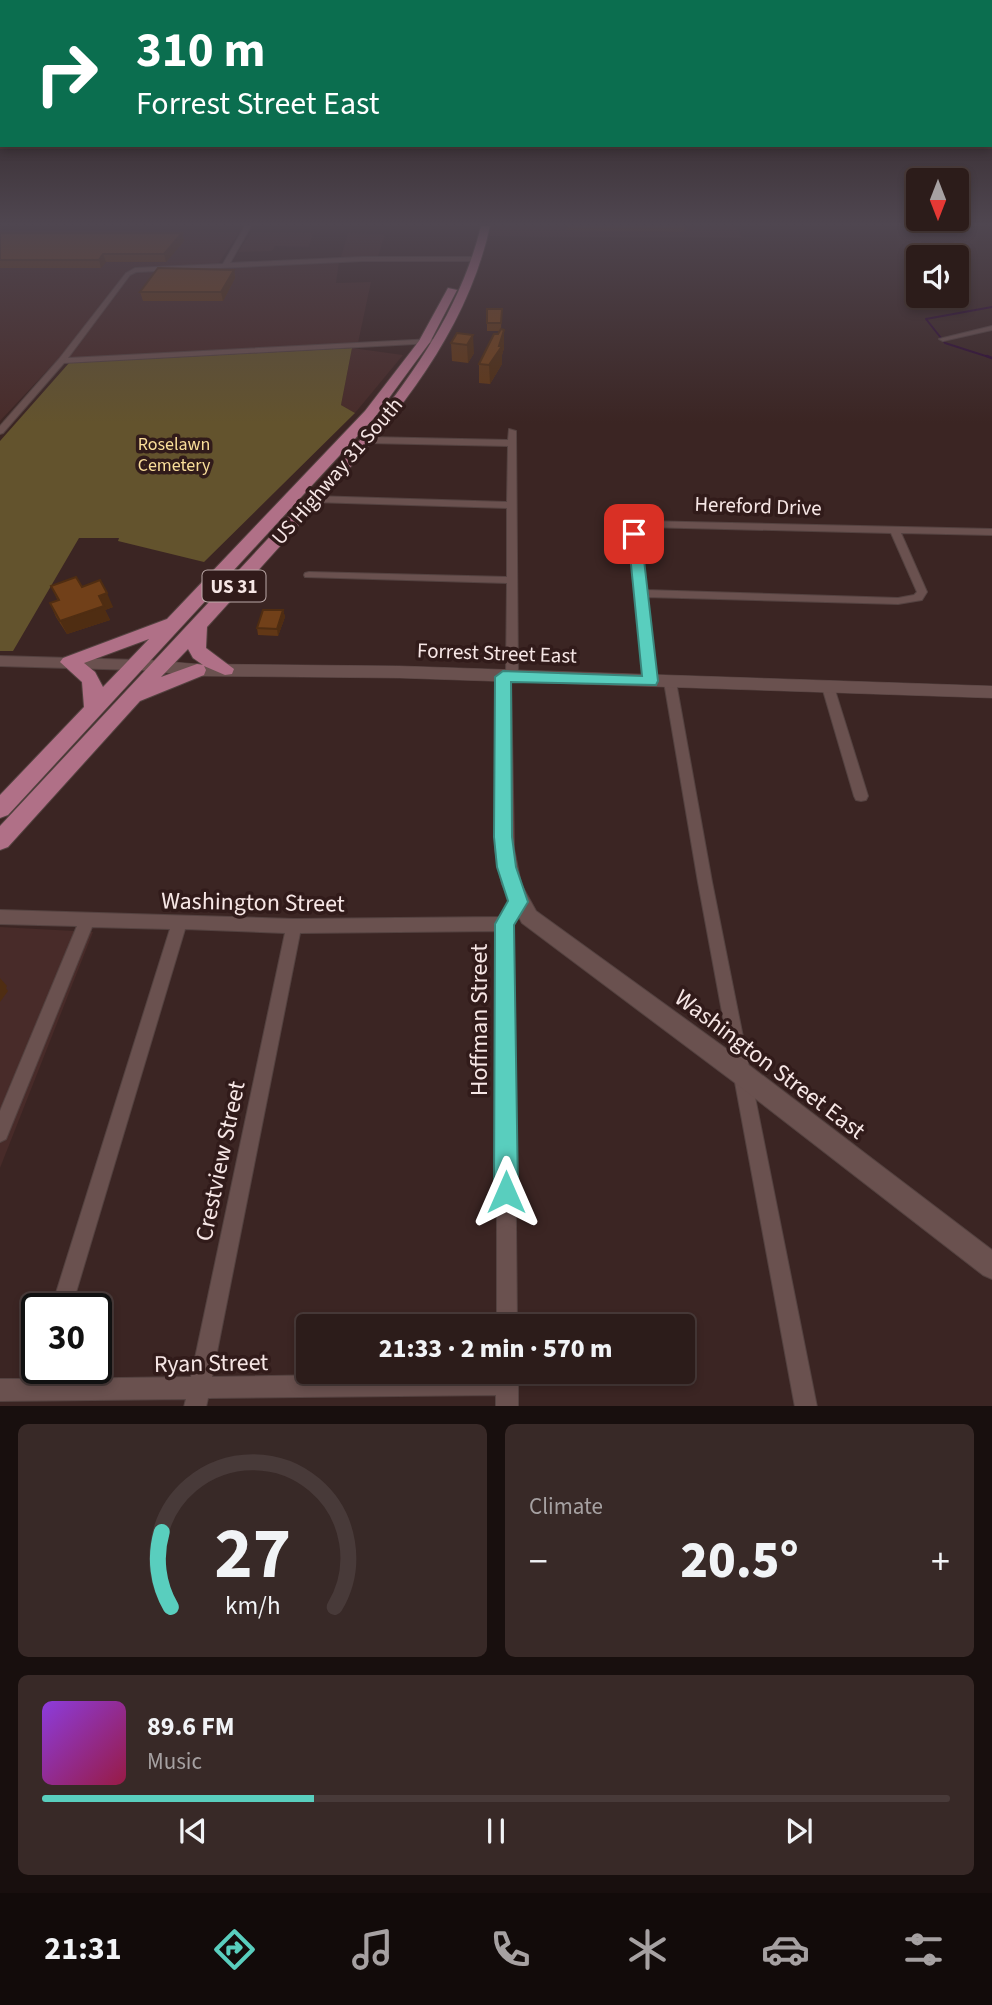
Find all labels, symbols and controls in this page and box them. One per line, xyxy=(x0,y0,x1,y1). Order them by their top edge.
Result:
text: 310 m xyxy=(136,16,265,86)
icon: right xyxy=(21,28,112,119)
text: Forrest Street East xyxy=(136,81,380,127)
north arrow xyxy=(906,168,970,231)
map controls xyxy=(906,168,969,308)
button: sound xyxy=(906,245,969,308)
street label: US Highway 31 South xyxy=(264,391,410,551)
park label: Roselawn Cemetery xyxy=(138,432,211,478)
street label: Hereford Drive xyxy=(694,489,822,523)
pin xyxy=(604,504,664,564)
icon: arrive xyxy=(615,515,653,553)
road number: US 31 xyxy=(202,570,266,601)
street label: Forrest Street East xyxy=(417,635,577,671)
street label: Washington Street xyxy=(161,883,345,922)
street label: Hoffman Street xyxy=(462,944,497,1096)
street label: Washington Street East xyxy=(667,981,872,1148)
street label: Crestview Street xyxy=(186,1078,255,1244)
position arrow xyxy=(469,1155,543,1229)
speed limit sign: 30 xyxy=(21,1293,112,1384)
text: 21:33 · 2 min · 570 m xyxy=(379,1330,612,1367)
street label: Ryan Street xyxy=(153,1345,269,1382)
text: Climate xyxy=(529,1490,603,1523)
text: 27 xyxy=(214,1502,291,1606)
text: 20.5° xyxy=(680,1524,799,1598)
text: − xyxy=(529,1535,548,1589)
text: + xyxy=(931,1535,950,1589)
text: km/h xyxy=(225,1587,280,1623)
text: 89.6 FM xyxy=(147,1708,235,1745)
text: Music xyxy=(147,1745,202,1778)
icon: previous xyxy=(174,1812,212,1850)
icon: pause xyxy=(477,1812,515,1850)
icon: next xyxy=(780,1812,818,1850)
icon: directions xyxy=(210,1925,259,1974)
icon: music xyxy=(348,1925,397,1974)
icon: phone xyxy=(486,1925,535,1974)
icon: climate xyxy=(623,1925,672,1974)
icon: car xyxy=(761,1925,810,1974)
icon: filters xyxy=(899,1925,948,1974)
text: 21:31 xyxy=(44,1926,122,1972)

